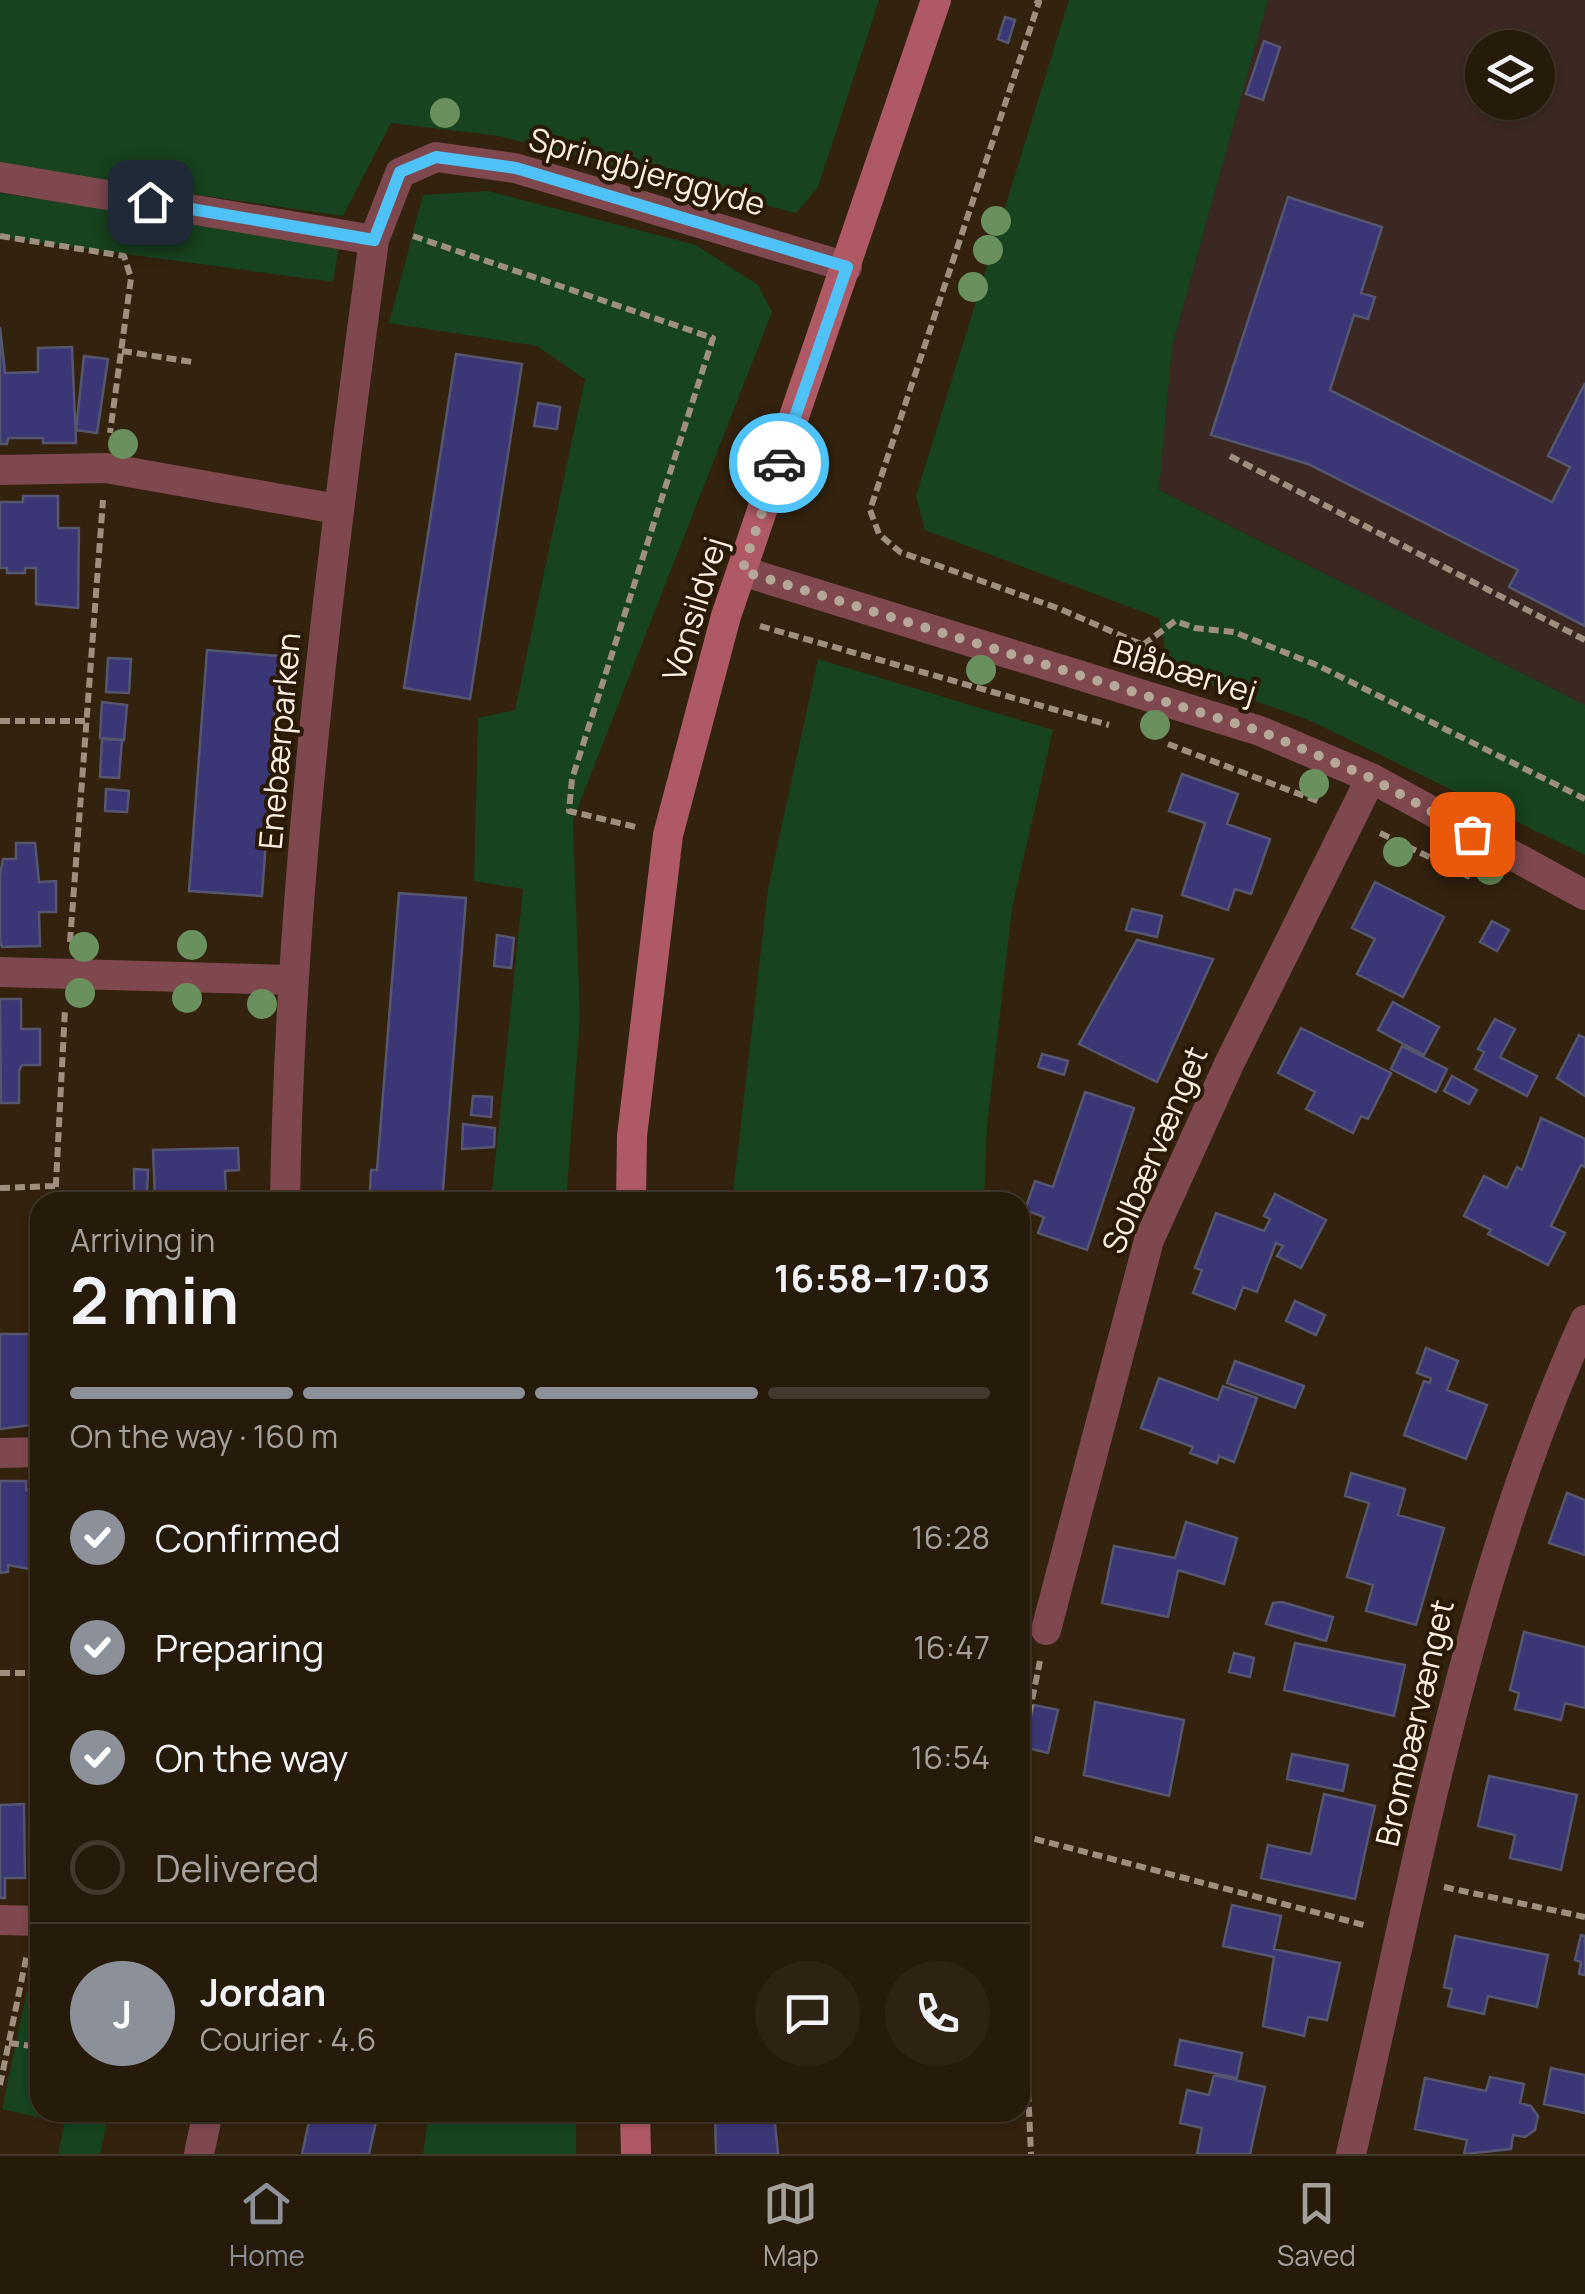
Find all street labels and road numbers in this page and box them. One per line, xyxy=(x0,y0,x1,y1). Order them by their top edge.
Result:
street label: Springbjerggyde xyxy=(524,116,771,226)
street label: Vonsildvej xyxy=(651,531,737,686)
street label: Blåbærvej xyxy=(1108,628,1262,714)
street label: Enebærparken xyxy=(248,631,310,851)
street label: Solbærvænget xyxy=(1091,1039,1218,1260)
street label: Brombærvænget xyxy=(1364,1595,1464,1850)

